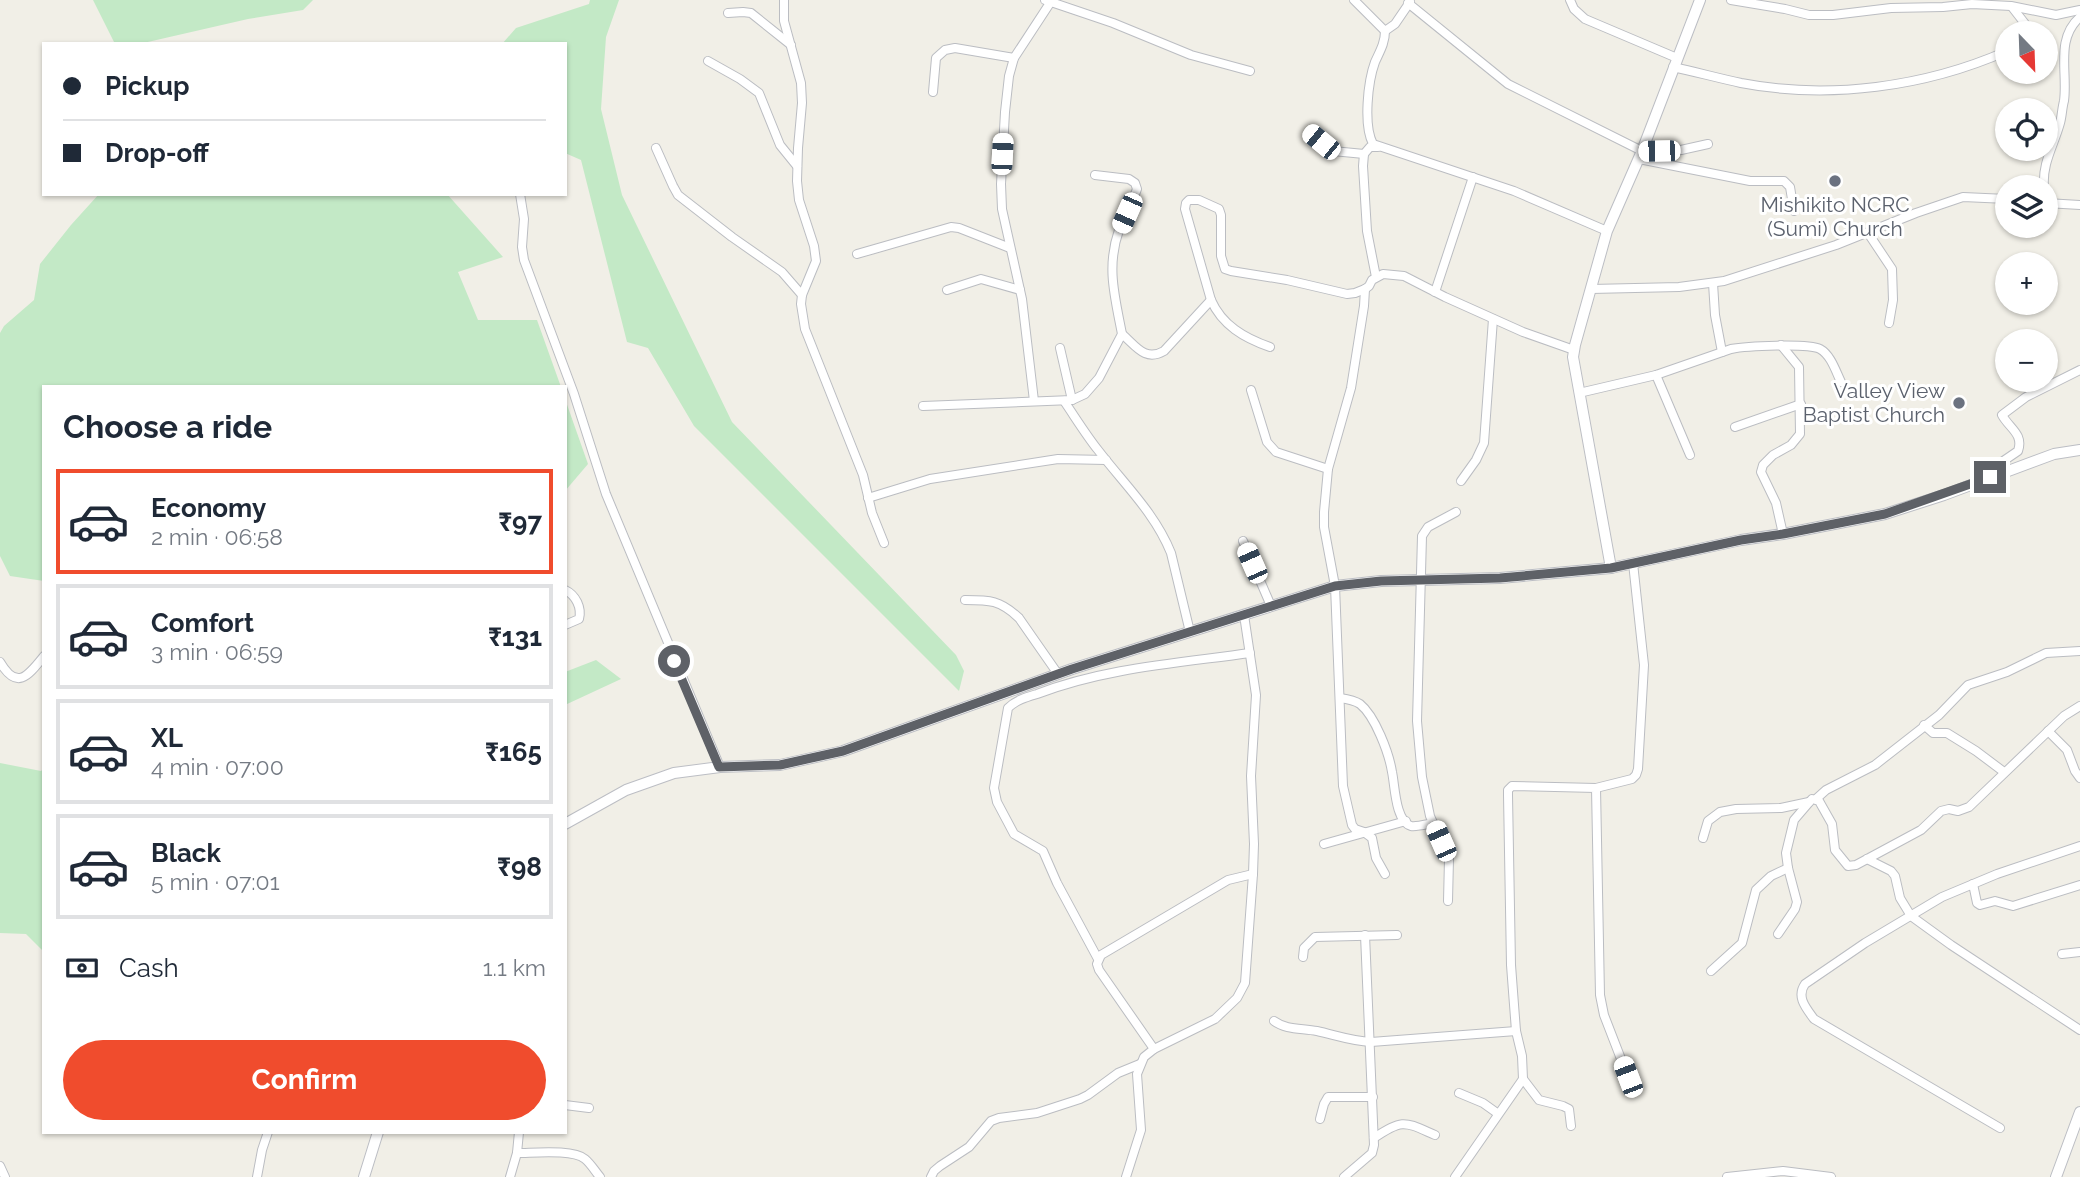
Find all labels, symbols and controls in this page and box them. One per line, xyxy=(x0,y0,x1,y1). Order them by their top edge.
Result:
north arrow xyxy=(1995,21,2058,84)
map controls xyxy=(1995,21,2058,392)
text: Pickup xyxy=(105,71,190,101)
button: locate xyxy=(1995,98,2058,161)
car xyxy=(1299,121,1344,163)
car xyxy=(991,132,1014,176)
text: Drop-off xyxy=(105,138,209,168)
car xyxy=(1638,140,1681,162)
marker: Mishikito NCRC (Sumi) Church xyxy=(1827,173,1843,189)
button: layers xyxy=(1995,175,2058,238)
car xyxy=(1109,190,1146,236)
place label: Mishikito NCRC (Sumi) Church xyxy=(1760,192,1910,241)
button: + xyxy=(1995,252,2058,315)
button: − xyxy=(1995,329,2058,392)
place label: Valley View Baptist Church xyxy=(1803,378,1945,427)
marker: Valley View Baptist Church xyxy=(1951,395,1967,411)
text: Choose a ride xyxy=(63,408,272,445)
route end xyxy=(1974,461,2006,493)
icon: car xyxy=(67,490,130,553)
text: Economy xyxy=(151,493,266,523)
text: ₹97 xyxy=(498,507,542,537)
text: 2 min · 06:58 xyxy=(151,523,283,550)
car xyxy=(1234,540,1271,586)
icon: car xyxy=(67,605,130,668)
text: Comfort xyxy=(151,608,254,638)
text: ₹131 xyxy=(488,622,542,652)
text: 3 min · 06:59 xyxy=(151,638,283,665)
route start xyxy=(658,645,690,677)
icon: car xyxy=(67,720,130,783)
text: XL xyxy=(151,723,183,753)
text: ₹165 xyxy=(485,737,542,767)
text: 4 min · 07:00 xyxy=(151,753,284,780)
car xyxy=(1423,818,1460,864)
icon: car xyxy=(67,835,130,898)
text: Black xyxy=(151,838,221,868)
text: ₹98 xyxy=(497,852,542,882)
text: 5 min · 07:01 xyxy=(151,868,280,895)
icon: cash xyxy=(63,949,101,987)
text: Cash xyxy=(119,953,179,983)
text: 1.1 km xyxy=(483,954,546,981)
button: Confirm xyxy=(63,1040,546,1120)
car xyxy=(1611,1054,1646,1100)

